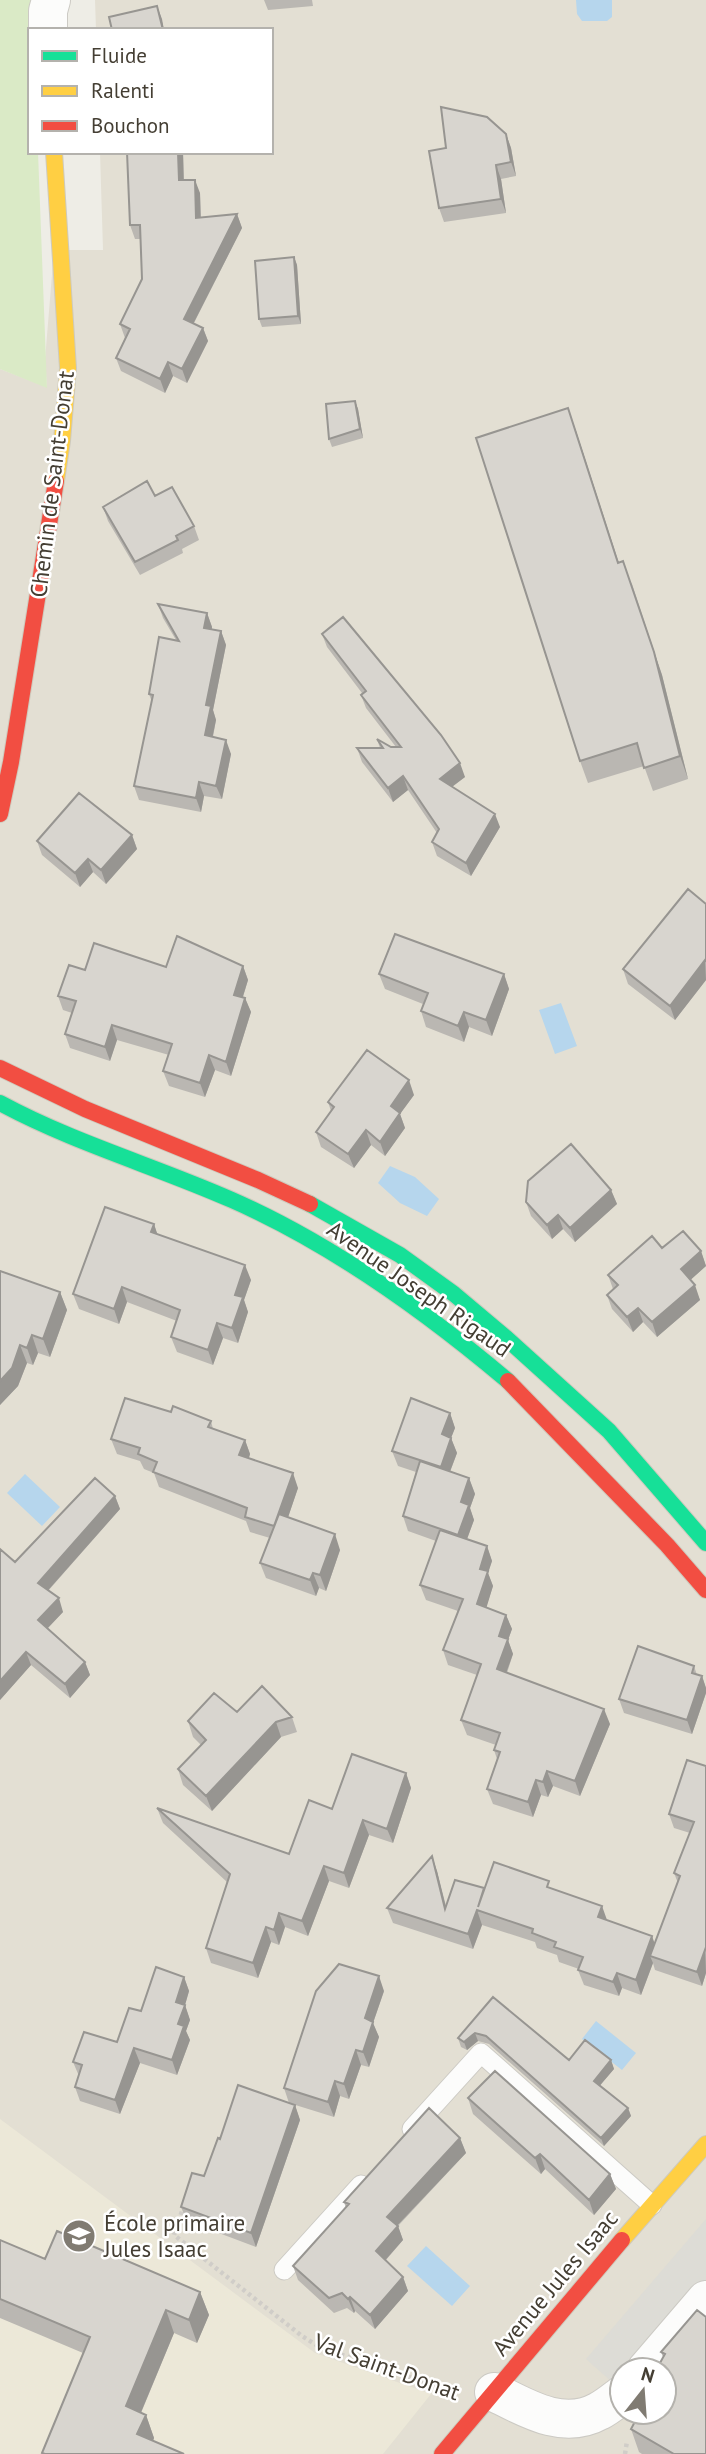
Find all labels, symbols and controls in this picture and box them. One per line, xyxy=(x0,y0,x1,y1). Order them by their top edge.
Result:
legend xyxy=(28,28,273,154)
text: Fluide xyxy=(91,42,147,69)
text: Ralenti xyxy=(91,77,155,104)
text: Bouchon xyxy=(91,112,170,139)
street label: Chemin de Saint-Donat xyxy=(23,369,80,599)
street label: Avenue Joseph Rigaud xyxy=(322,1214,517,1363)
street label: Avenue Jules Isaac xyxy=(485,2204,624,2361)
place label: École primaire Jules Isaac xyxy=(103,2208,245,2263)
school or university icon: École primaire Jules Isaac xyxy=(60,2217,98,2255)
street label: Val Saint-Donat xyxy=(309,2326,464,2406)
north arrow xyxy=(608,2356,678,2426)
text: N xyxy=(638,2361,657,2388)

